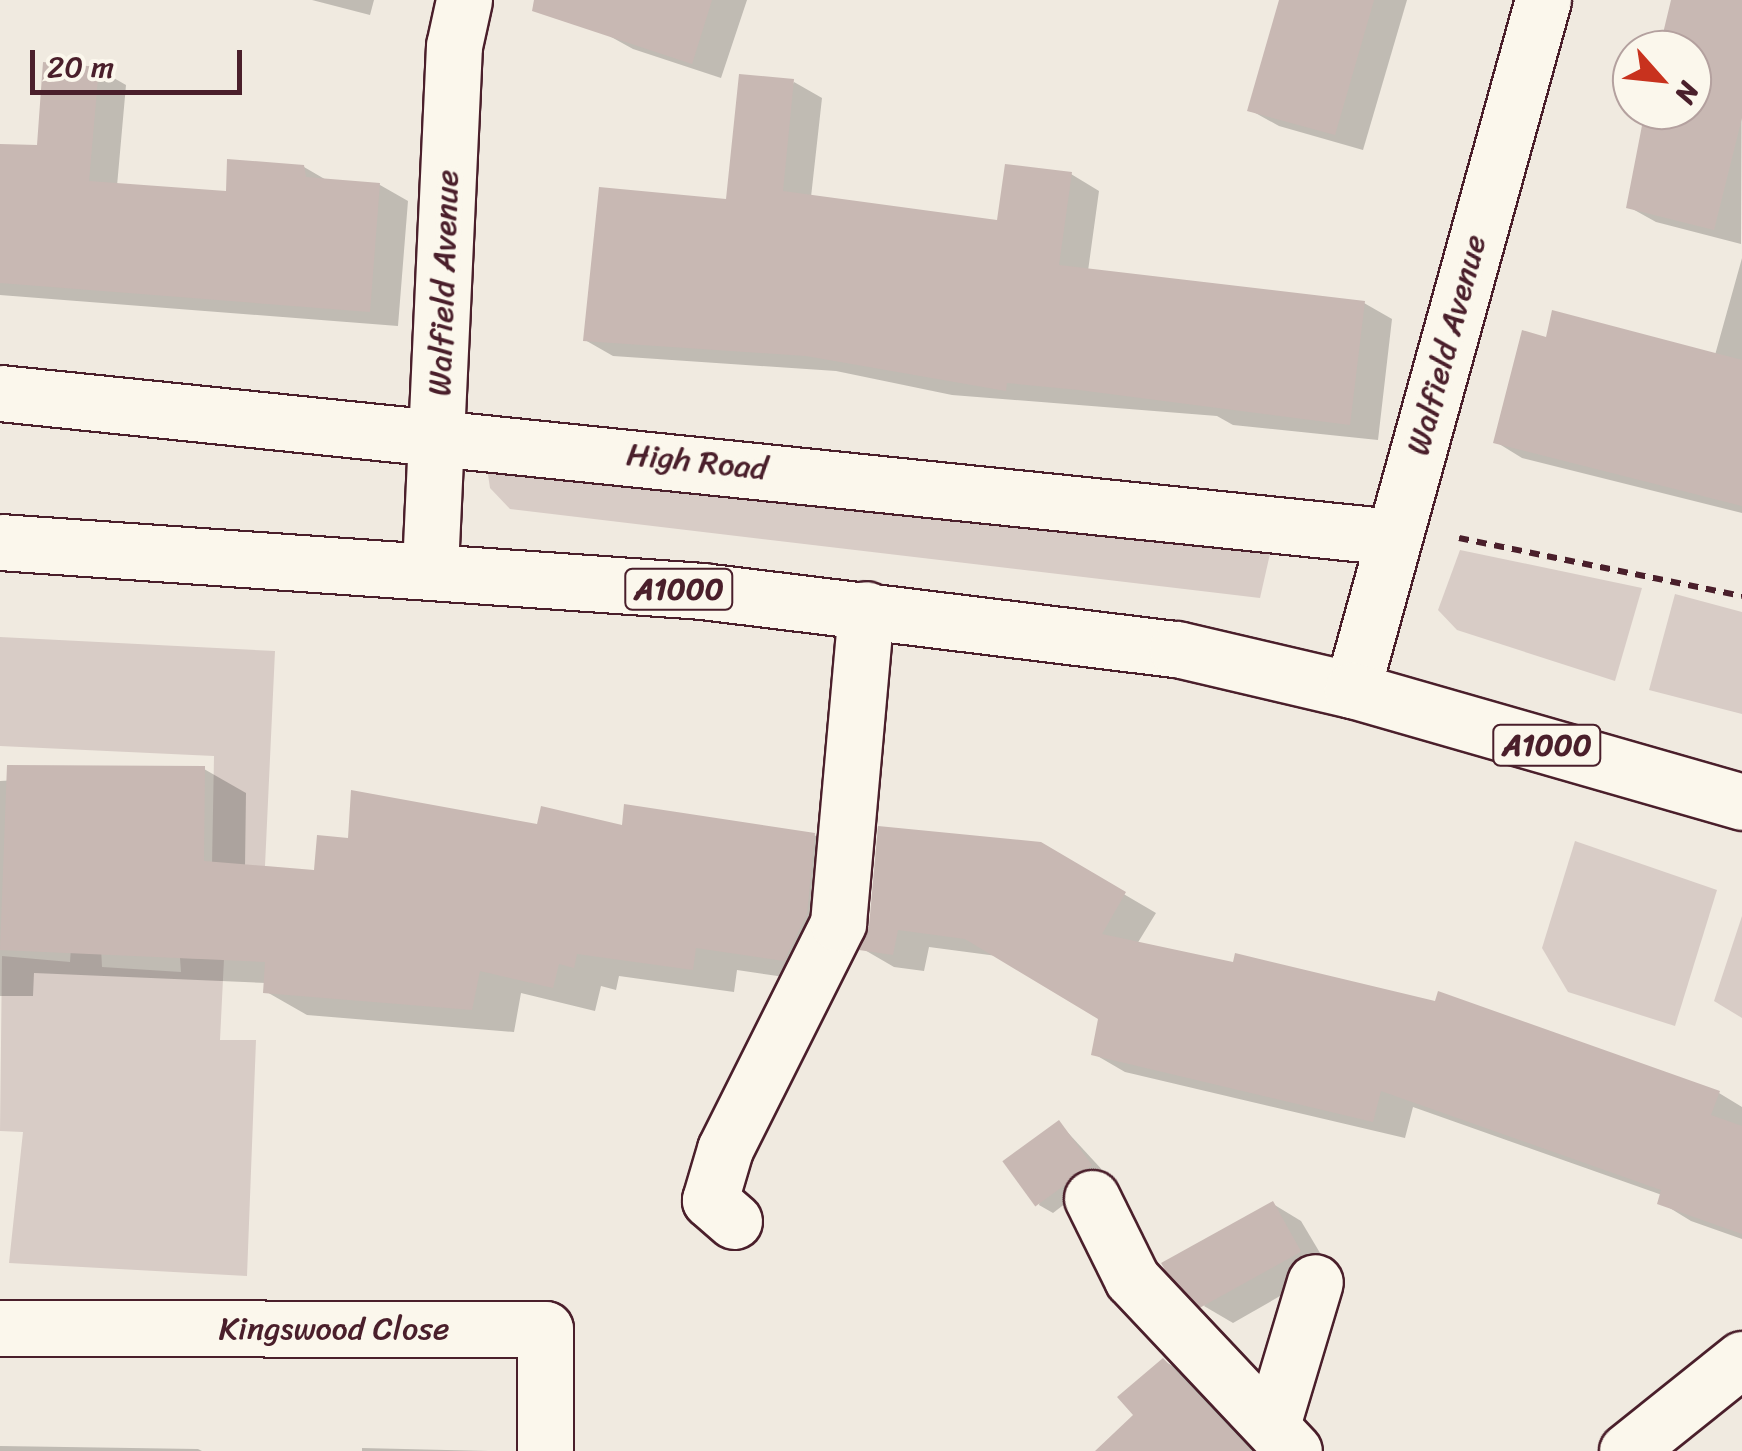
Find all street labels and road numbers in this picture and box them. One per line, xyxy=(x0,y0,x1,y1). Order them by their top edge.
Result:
street label: Walfield Avenue xyxy=(421,169,467,397)
street label: Walfield Avenue xyxy=(1399,231,1495,459)
street label: High Road xyxy=(625,436,769,488)
road number: A1000 xyxy=(624,564,734,614)
road number: A1000 xyxy=(1492,720,1602,770)
street label: Kingswood Close xyxy=(219,1310,449,1348)

